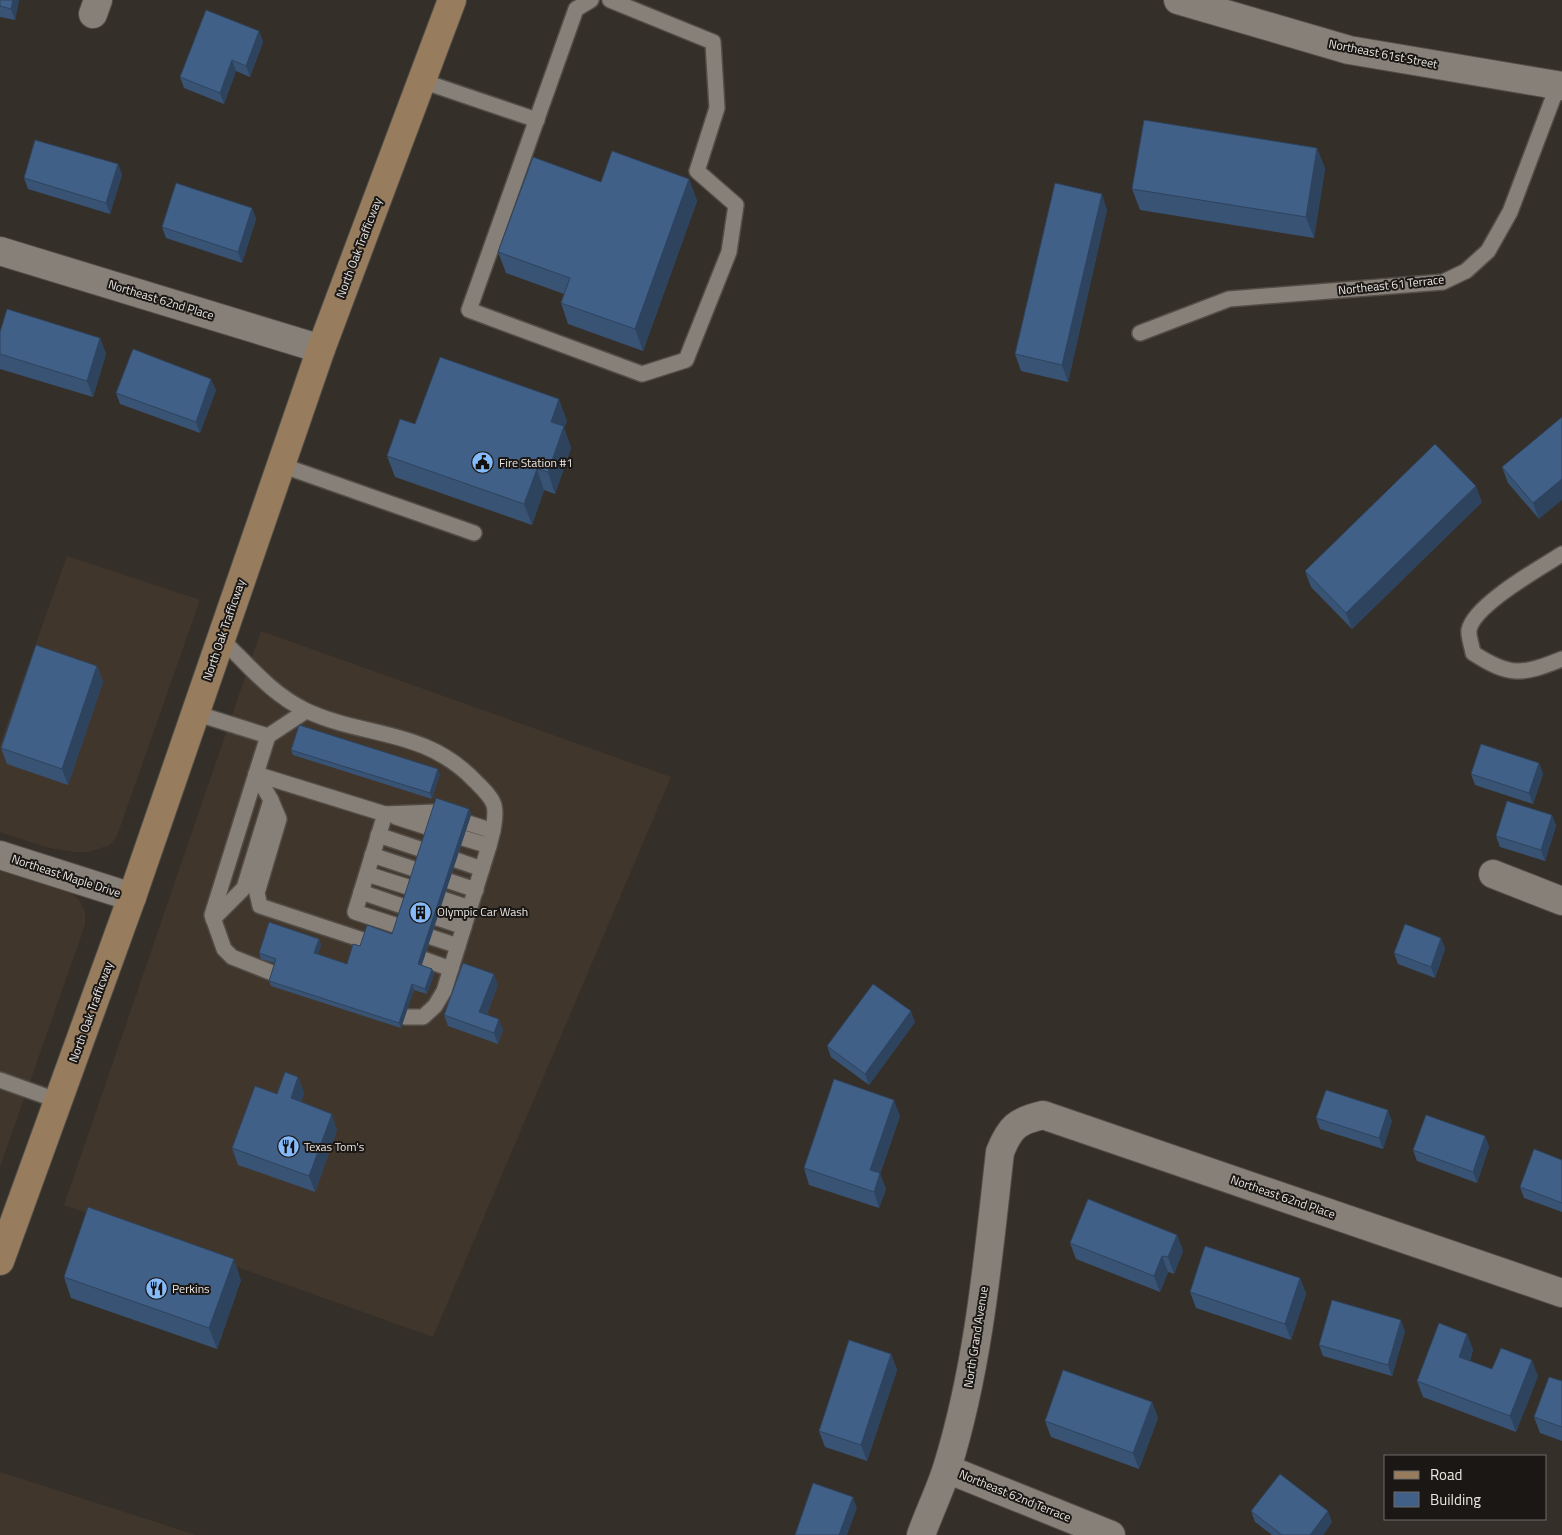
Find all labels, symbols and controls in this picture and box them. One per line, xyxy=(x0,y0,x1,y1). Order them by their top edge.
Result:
street label: Northeast 61st Street xyxy=(1327,34,1440,74)
street label: North Oak Trafficway xyxy=(331,195,387,301)
street label: Northeast 61 Terrace xyxy=(1337,269,1445,300)
street label: Northeast 62nd Place xyxy=(106,274,216,325)
public building icon: Fire Station #1 xyxy=(471,451,495,475)
place label: Fire Station #1 xyxy=(499,453,573,472)
street label: North Oak Trafficway xyxy=(197,576,250,683)
street label: Northeast Maple Drive xyxy=(9,849,123,902)
building icon: Olympic Car Wash xyxy=(409,900,433,924)
place label: Olympic Car Wash xyxy=(437,902,528,921)
street label: North Oak Trafficway xyxy=(63,958,118,1065)
restaurant icon: Texas Tom's xyxy=(276,1135,300,1159)
place label: Texas Tom's xyxy=(304,1137,365,1156)
street label: Northeast 62nd Place xyxy=(1228,1170,1338,1223)
restaurant icon: Perkins xyxy=(144,1277,168,1301)
place label: Perkins xyxy=(172,1279,210,1298)
street label: North Grand Avenue xyxy=(958,1285,993,1389)
legend xyxy=(1384,1455,1547,1520)
text: Road xyxy=(1430,1463,1462,1486)
street label: Northeast 62nd Terrace xyxy=(956,1464,1074,1527)
text: Building xyxy=(1430,1488,1481,1511)

